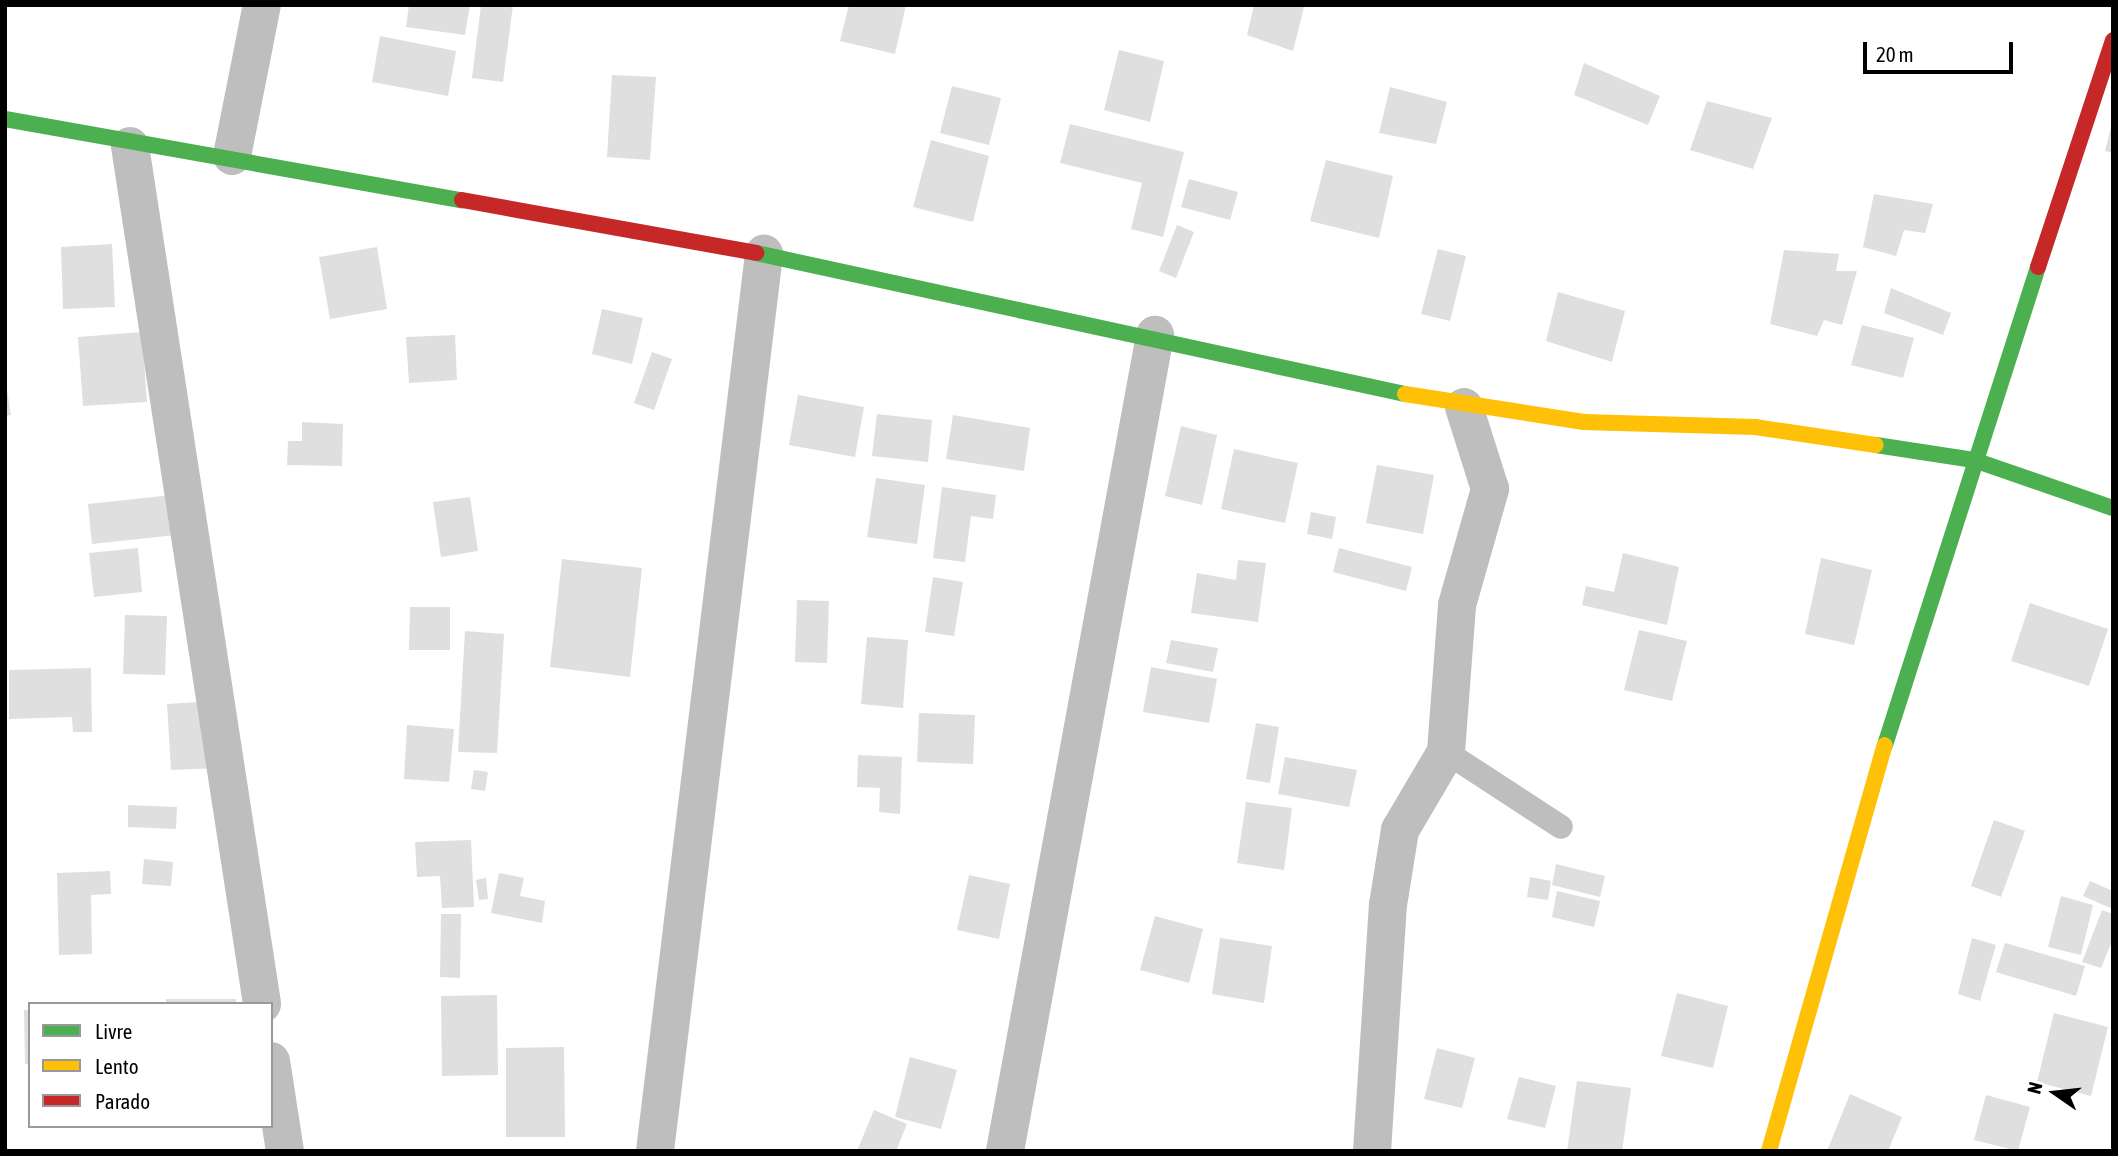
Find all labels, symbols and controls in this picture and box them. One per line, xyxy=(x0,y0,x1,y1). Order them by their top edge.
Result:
scale bar xyxy=(1866,28,2016,72)
text: 20 m xyxy=(1876,42,1914,66)
legend xyxy=(28,1002,273,1128)
text: Livre xyxy=(95,1019,132,1043)
text: Lento xyxy=(95,1054,139,1078)
north arrow xyxy=(2020,1058,2090,1128)
text: N xyxy=(2023,1080,2047,1096)
text: Parado xyxy=(95,1089,150,1113)

